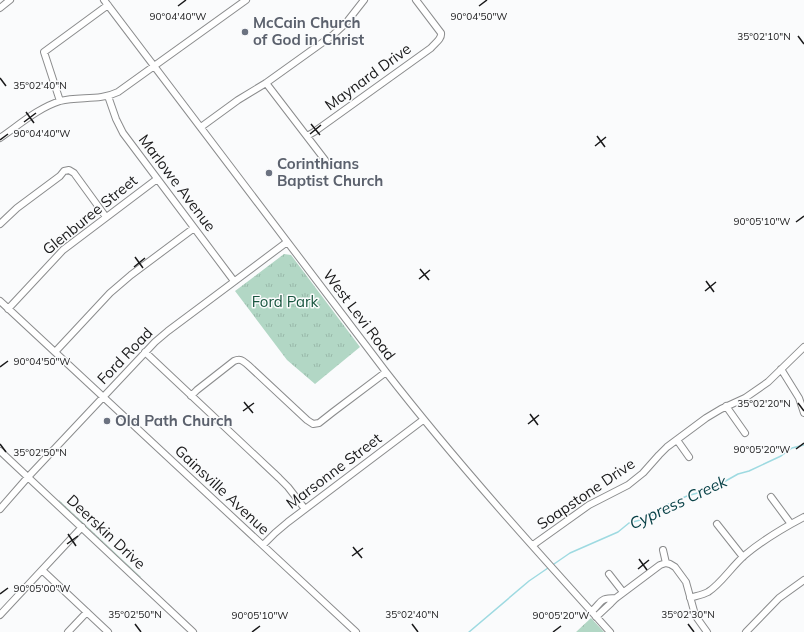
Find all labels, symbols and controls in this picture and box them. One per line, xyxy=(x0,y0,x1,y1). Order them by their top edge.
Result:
text: 90°04'40"W xyxy=(150,10,206,23)
text: 90°04'50"W xyxy=(451,10,507,23)
place label: McCain Church of God in Christ xyxy=(253,13,364,49)
marker: McCain Church of God in Christ xyxy=(240,27,250,37)
text: 35°02'10"N xyxy=(737,30,791,43)
street label: Maynard Drive xyxy=(321,39,415,114)
text: 35°02'40"N xyxy=(13,79,67,92)
text: 90°04'40"W xyxy=(14,127,70,140)
street label: Marlowe Avenue xyxy=(135,130,220,235)
place label: Corinthians Baptist Church xyxy=(277,154,383,190)
marker: Corinthians Baptist Church xyxy=(264,168,274,178)
street label: Glenburee Street xyxy=(39,171,141,259)
text: 90°05'10"W xyxy=(734,215,790,228)
street label: West Levi Road xyxy=(319,265,400,364)
park label: Ford Park xyxy=(252,292,319,311)
street label: Ford Road xyxy=(93,323,156,388)
text: 90°04'50"W xyxy=(14,355,70,368)
text: 35°02'20"N xyxy=(737,397,791,410)
place label: Old Path Church xyxy=(115,411,233,430)
marker: Old Path Church xyxy=(102,416,112,426)
street label: Marsonne Street xyxy=(282,429,385,513)
street label: Gainsville Avenue xyxy=(171,441,274,538)
text: 90°05'20"W xyxy=(734,443,790,456)
text: 35°02'50"N xyxy=(13,446,67,459)
street label: Soapstone Drive xyxy=(533,454,638,533)
water label: Cypress Creek xyxy=(626,470,731,533)
street label: Deerskin Drive xyxy=(63,490,150,573)
text: 90°05'00"W xyxy=(14,582,70,595)
text: 35°02'50"N xyxy=(108,608,162,621)
text: 35°02'40"N xyxy=(385,608,439,621)
text: 35°02'30"N xyxy=(661,608,715,621)
text: 90°05'10"W xyxy=(232,609,288,622)
text: 90°05'20"W xyxy=(533,609,589,622)

